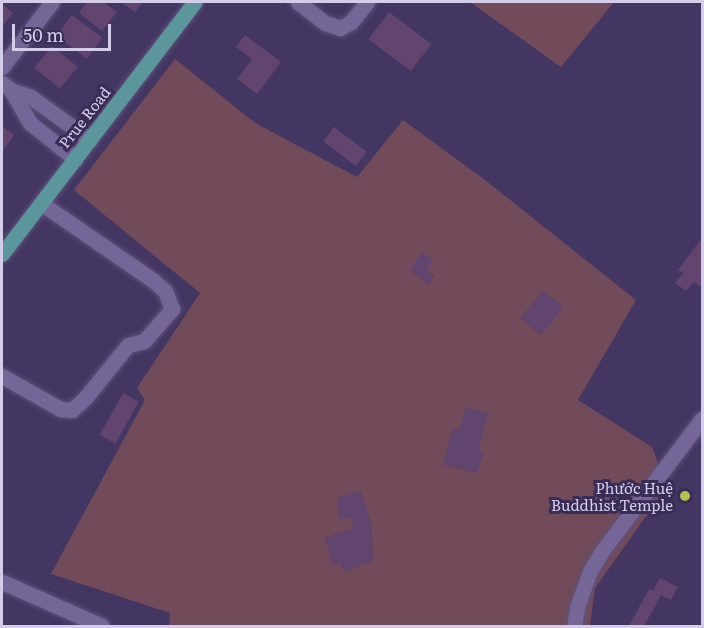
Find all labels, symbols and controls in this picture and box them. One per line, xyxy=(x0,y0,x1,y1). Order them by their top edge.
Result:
scale bar xyxy=(15,12,114,50)
text: 50 m xyxy=(23,21,64,48)
street label: Prue Road xyxy=(54,83,114,151)
place label: Phước Huệ Buddhist Temple xyxy=(551,478,673,513)
marker: Phước Huệ Buddhist Temple xyxy=(678,489,692,503)

